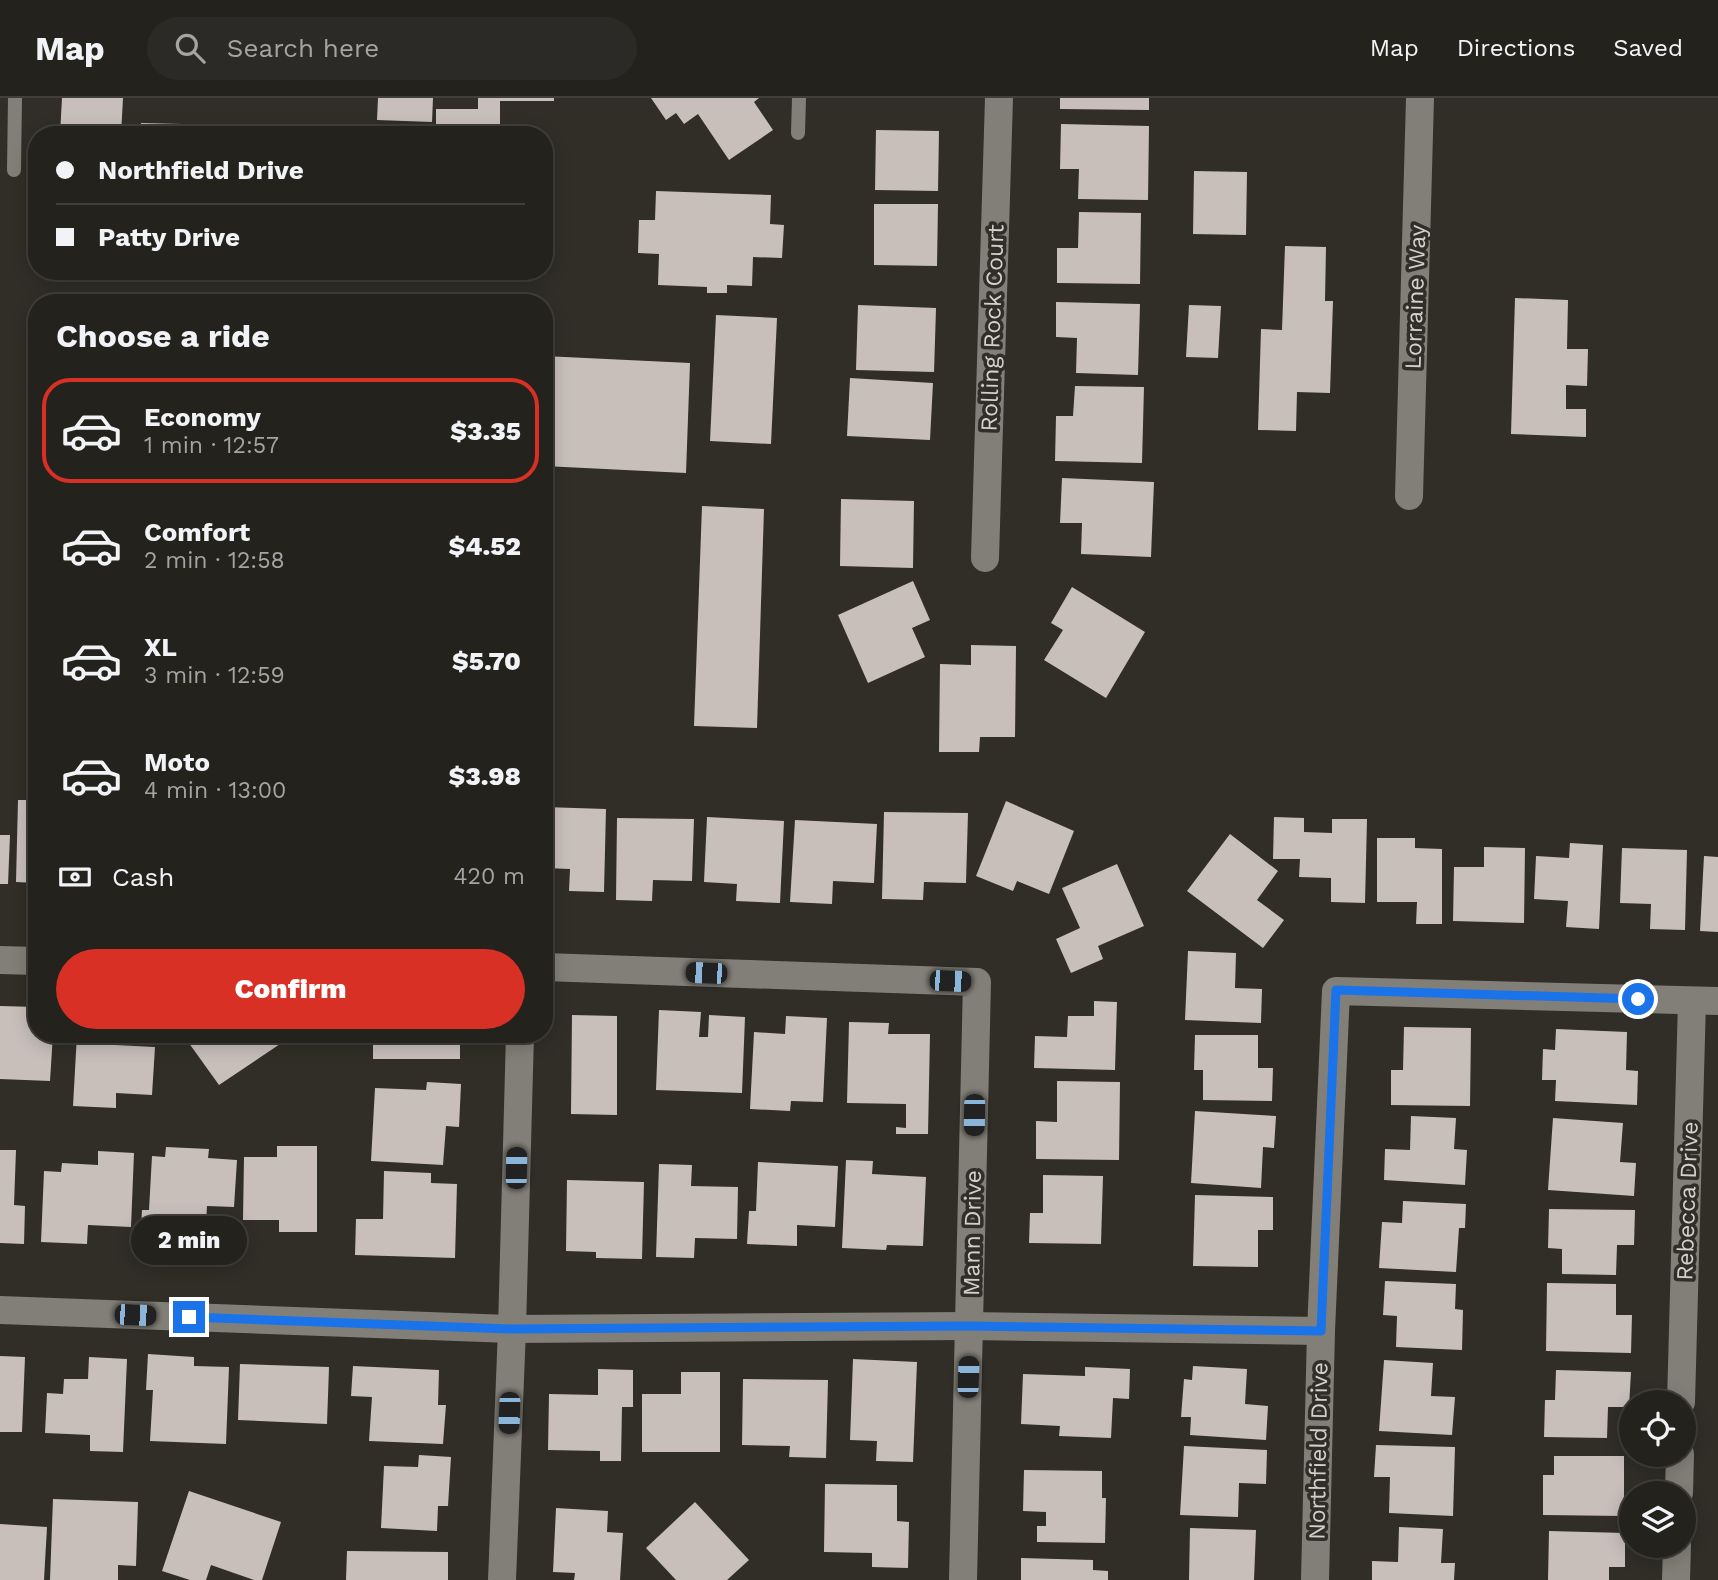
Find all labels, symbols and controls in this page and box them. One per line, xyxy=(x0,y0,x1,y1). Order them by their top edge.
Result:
search box xyxy=(147,17,637,80)
text: Map xyxy=(35,29,105,68)
icon: search xyxy=(171,29,209,67)
text: Search here xyxy=(227,33,379,63)
text: Map xyxy=(1370,34,1419,62)
text: Directions xyxy=(1457,34,1575,62)
text: Saved xyxy=(1613,34,1683,62)
text: Northfield Drive xyxy=(98,155,304,185)
text: Patty Drive xyxy=(98,222,240,252)
street label: Rolling Rock Court xyxy=(975,224,1010,432)
street label: Lorraine Way xyxy=(1399,224,1432,370)
text: Choose a ride xyxy=(56,317,270,355)
icon: car xyxy=(60,399,123,462)
text: Economy xyxy=(144,402,261,432)
text: $3.35 xyxy=(450,416,521,446)
text: 1 min · 12:57 xyxy=(144,432,279,459)
icon: car xyxy=(60,514,123,577)
text: Comfort xyxy=(144,517,250,547)
text: $4.52 xyxy=(449,531,521,561)
text: 2 min · 12:58 xyxy=(144,547,285,574)
icon: car xyxy=(60,629,123,692)
text: XL xyxy=(144,632,177,662)
text: $5.70 xyxy=(452,646,521,676)
text: 3 min · 12:59 xyxy=(144,662,285,689)
icon: car xyxy=(60,744,123,807)
text: Moto xyxy=(144,747,210,777)
text: $3.98 xyxy=(448,761,521,791)
text: 4 min · 13:00 xyxy=(144,777,286,804)
icon: cash xyxy=(56,858,94,896)
text: Cash xyxy=(112,862,174,892)
text: 420 m xyxy=(453,863,525,890)
button: Confirm xyxy=(56,949,525,1029)
car xyxy=(685,962,728,984)
car xyxy=(929,970,972,992)
route start xyxy=(1622,983,1654,1015)
car xyxy=(964,1094,985,1136)
street label: Rebecca Drive xyxy=(1671,1121,1704,1281)
car xyxy=(506,1147,527,1189)
street label: Mann Drive xyxy=(958,1170,987,1296)
callout: 2 min xyxy=(131,1216,247,1264)
text: 2 min xyxy=(158,1227,220,1254)
route end xyxy=(173,1301,205,1333)
car xyxy=(114,1304,157,1326)
car xyxy=(957,1356,980,1398)
street label: Northfield Drive xyxy=(1303,1362,1334,1540)
map controls xyxy=(1619,1390,1696,1558)
button: locate xyxy=(1619,1390,1696,1467)
car xyxy=(498,1392,521,1434)
button: layers xyxy=(1619,1481,1696,1558)

